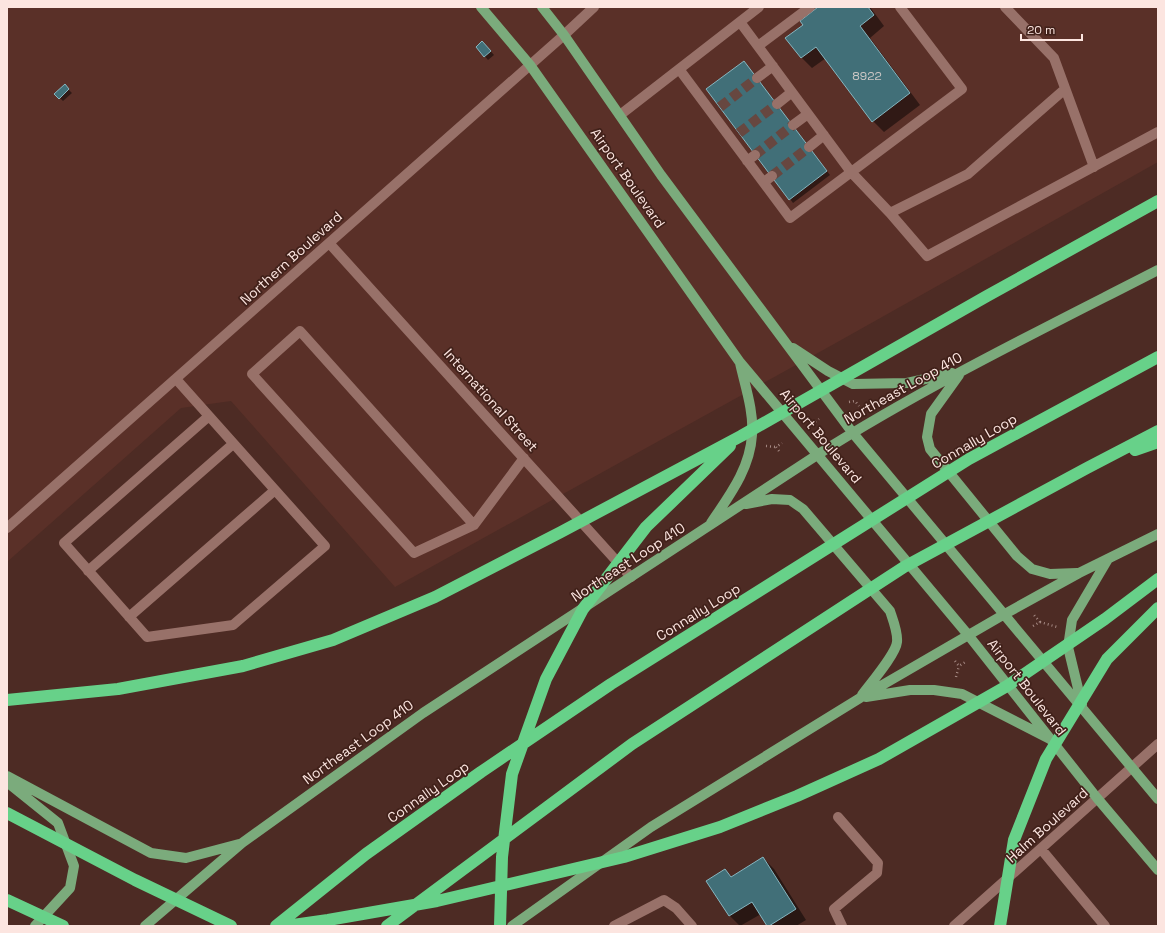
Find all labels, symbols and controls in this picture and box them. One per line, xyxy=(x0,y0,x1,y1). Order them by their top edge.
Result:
scale bar xyxy=(1021,16,1082,42)
text: 20 m xyxy=(1027,22,1055,38)
house number: 8922 xyxy=(852,68,882,84)
street label: Airport Boulevard xyxy=(587,125,669,231)
street label: Northern Boulevard xyxy=(236,207,346,309)
street label: International Street xyxy=(440,345,542,455)
street label: Northeast Loop 410 xyxy=(841,348,965,428)
street label: Airport Boulevard xyxy=(776,385,866,487)
street label: Connally Loop xyxy=(928,409,1020,473)
street label: Northeast Loop 410 xyxy=(568,518,688,606)
street label: Connally Loop xyxy=(653,579,743,645)
street label: Airport Boulevard xyxy=(984,635,1070,739)
street label: Northeast Loop 410 xyxy=(299,696,417,788)
street label: Connally Loop xyxy=(384,757,472,827)
street label: Halm Boulevard xyxy=(1002,784,1092,866)

